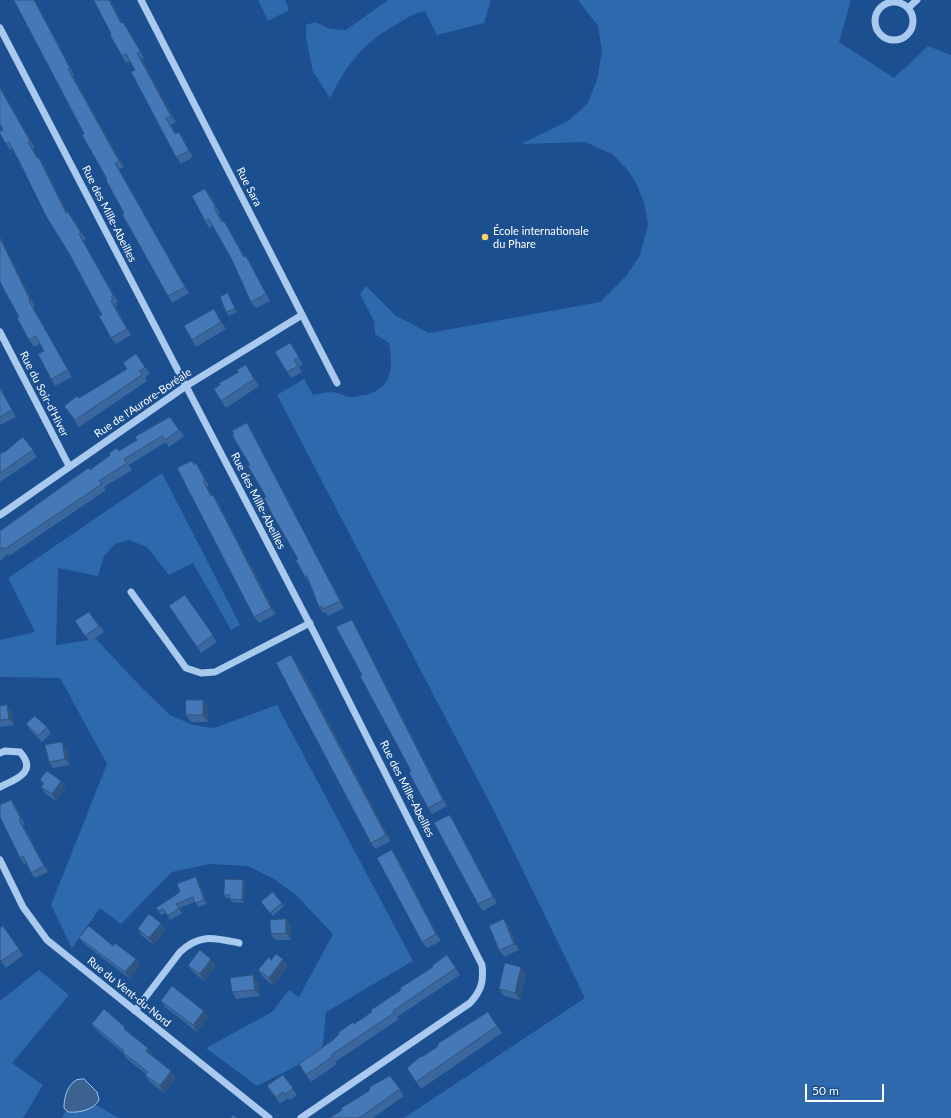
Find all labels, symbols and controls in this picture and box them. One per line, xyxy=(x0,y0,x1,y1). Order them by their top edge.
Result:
street label: Rue des Mille-Abeilles xyxy=(79,164,139,264)
street label: Rue Sara xyxy=(234,165,264,209)
place label: École internationale du Phare xyxy=(493,224,589,250)
marker: École internationale du Phare xyxy=(480,232,490,242)
street label: Rue du Soir-d'Hiver xyxy=(17,349,71,439)
street label: Rue de l'Aurore-Boréale xyxy=(92,366,194,440)
street label: Rue des Mille-Abeilles xyxy=(228,451,288,551)
street label: Rue des Mille-Abeilles xyxy=(377,739,437,839)
street label: Rue du Vent-du-Nord xyxy=(84,954,174,1030)
scale bar xyxy=(807,1076,886,1102)
text: 50 m xyxy=(812,1083,839,1098)

